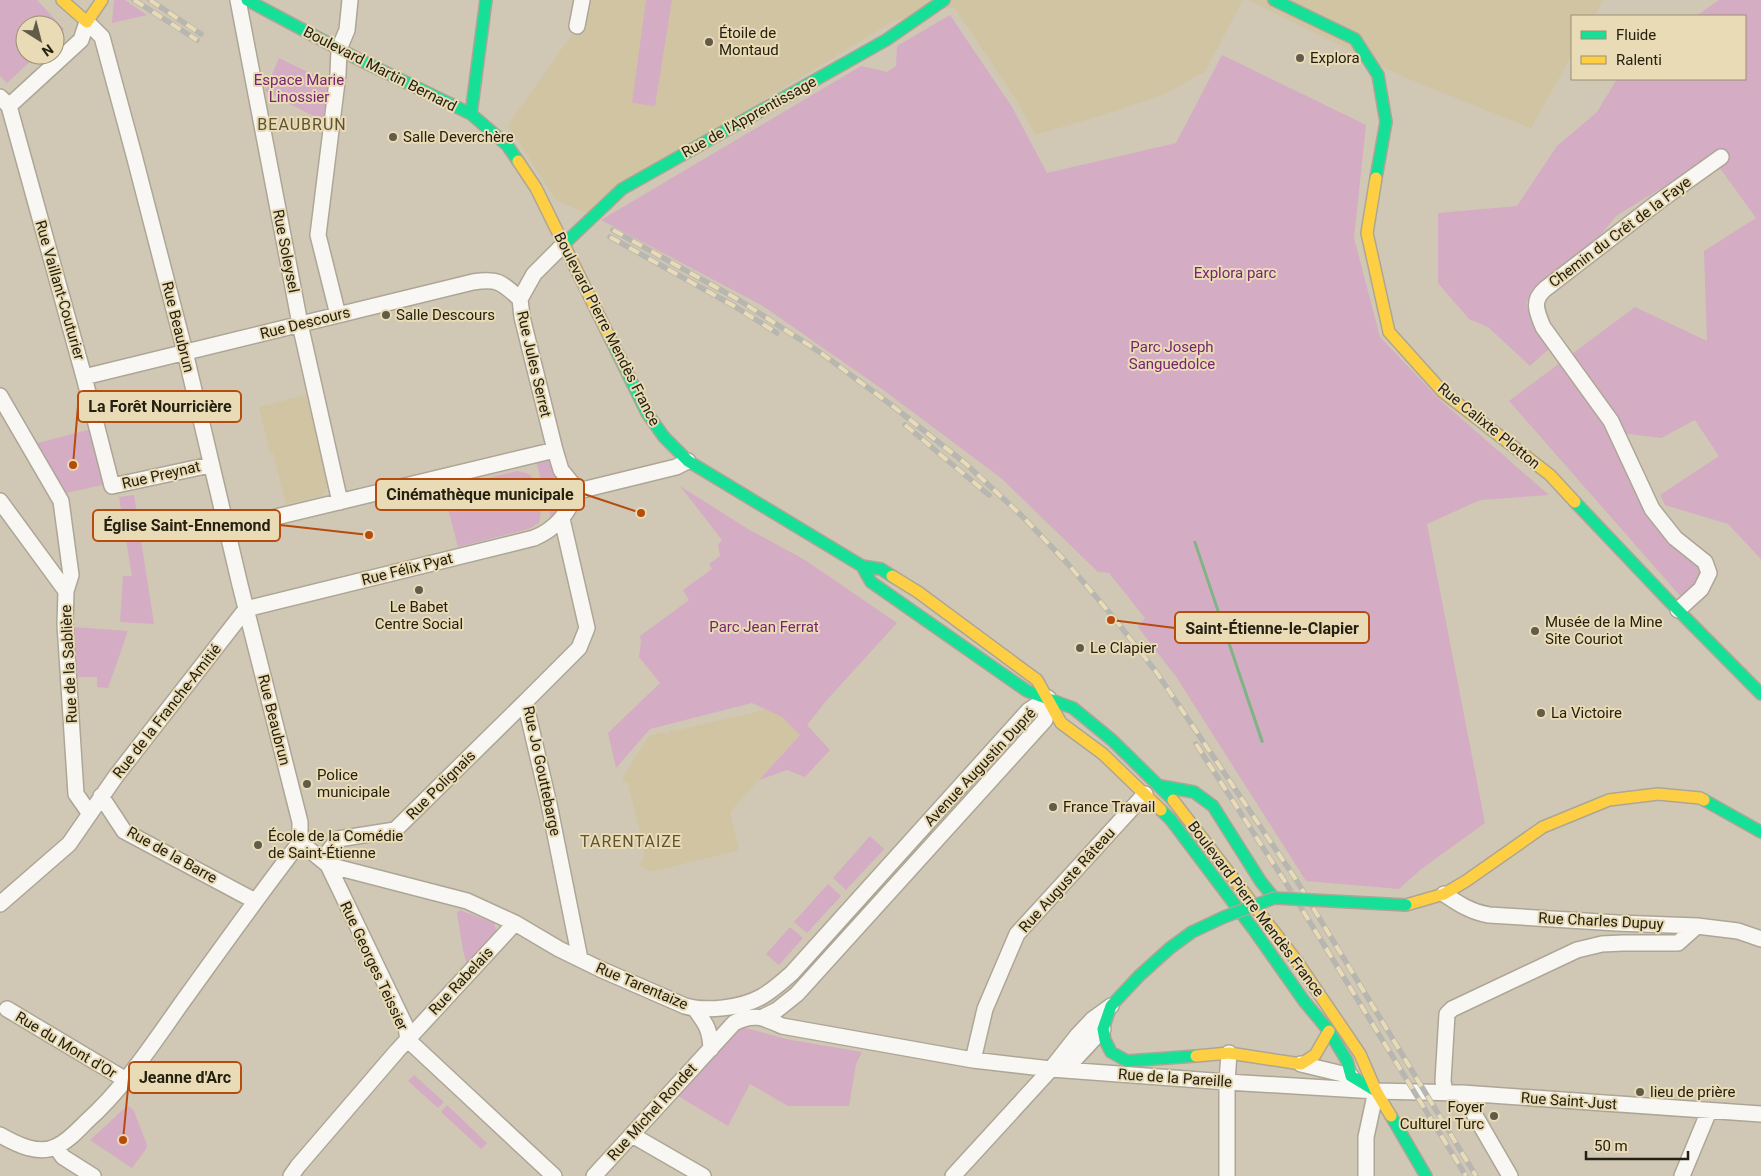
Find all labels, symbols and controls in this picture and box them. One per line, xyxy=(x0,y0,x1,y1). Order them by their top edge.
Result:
north arrow xyxy=(15,15,65,65)
legend xyxy=(1571,15,1746,80)
street label: Boulevard Martin Bernard xyxy=(300,22,460,116)
place label: Étoile de Montaud xyxy=(719,24,779,59)
text: Fluide xyxy=(1616,26,1656,44)
marker: Étoile de Montaud xyxy=(703,36,715,48)
text: N xyxy=(39,41,56,60)
place label: Explora xyxy=(1310,49,1360,67)
text: Ralenti xyxy=(1616,51,1662,69)
marker: Explora xyxy=(1294,52,1306,64)
park label: Espace Marie Linossier xyxy=(254,71,344,106)
street label: Rue de l'Apprentissage xyxy=(679,72,819,162)
district label: BEAUBRUN xyxy=(257,115,347,134)
place label: Salle Deverchère xyxy=(403,128,514,146)
marker: Salle Deverchère xyxy=(387,131,399,143)
street label: Chemin du Crêt de la Faye xyxy=(1545,173,1695,291)
street label: Rue Soleysel xyxy=(269,208,303,294)
street label: Rue Vaillant-Couturier xyxy=(31,218,89,362)
street label: Boulevard Pierre Mendès France xyxy=(550,229,664,429)
park label: Explora parc xyxy=(1194,264,1276,282)
street label: Rue Beaubrun xyxy=(158,280,198,374)
street label: Rue Descours xyxy=(258,303,352,343)
place label: Salle Descours xyxy=(396,306,495,324)
marker: Salle Descours xyxy=(380,309,392,321)
street label: Rue Jules Serret xyxy=(513,309,555,419)
park label: Parc Joseph Sanguedolce xyxy=(1129,338,1215,373)
street label: Rue Calixte Plotton xyxy=(1434,379,1544,473)
callout: La Forêt Nourricière xyxy=(78,391,241,422)
text: La Forêt Nourricière xyxy=(88,397,232,416)
street label: Rue Preynat xyxy=(120,457,202,493)
callout: Cinémathèque municipale xyxy=(376,479,584,510)
text: Cinémathèque municipale xyxy=(386,485,574,504)
callout: Église Saint-Ennemond xyxy=(93,510,280,541)
text: Église Saint-Ennemond xyxy=(103,516,271,535)
street label: Rue Félix Pyat xyxy=(360,549,455,589)
marker: Le Babet Centre Social xyxy=(413,584,425,596)
place label: Le Babet Centre Social xyxy=(375,598,463,633)
street label: Rue de la Sablière xyxy=(57,604,81,724)
callout: Saint-Étienne-le-Clapier xyxy=(1175,612,1369,643)
place label: Musée de la Mine Site Couriot xyxy=(1545,613,1662,648)
park label: Parc Jean Ferrat xyxy=(709,618,819,636)
text: Saint-Étienne-le-Clapier xyxy=(1185,619,1359,638)
marker: Musée de la Mine Site Couriot xyxy=(1529,625,1541,637)
place label: Le Clapier xyxy=(1090,639,1156,657)
street label: Rue de la Franche-Amitié xyxy=(109,640,225,782)
marker: Le Clapier xyxy=(1074,642,1086,654)
street label: Rue Beaubrun xyxy=(254,673,294,767)
street label: Rue Jo Gouttebarge xyxy=(519,704,565,838)
street label: Avenue Augustin Dupré xyxy=(921,704,1040,830)
place label: La Victoire xyxy=(1551,704,1622,722)
marker: La Victoire xyxy=(1535,707,1547,719)
street label: Rue Polignais xyxy=(403,747,479,823)
place label: Police municipale xyxy=(317,766,390,801)
marker: Police municipale xyxy=(301,778,313,790)
place label: France Travail xyxy=(1063,798,1155,816)
marker: France Travail xyxy=(1047,801,1059,813)
street label: Boulevard Pierre Mendès France xyxy=(1184,818,1328,1000)
street label: Rue de la Barre xyxy=(124,823,220,887)
street label: Rue Auguste Râteau xyxy=(1015,824,1119,936)
place label: École de la Comédie de Saint-Étienne xyxy=(268,827,403,862)
district label: TARENTAIZE xyxy=(580,832,682,851)
marker: École de la Comédie de Saint-Étienne xyxy=(252,839,264,851)
street label: Rue Georges Teissier xyxy=(336,899,412,1033)
street label: Rue Charles Dupuy xyxy=(1538,909,1664,933)
street label: Rue Rabelais xyxy=(425,943,497,1019)
street label: Rue Tarentaize xyxy=(593,958,691,1014)
street label: Rue du Mont d'Or xyxy=(12,1008,120,1082)
street label: Rue Michel Rondet xyxy=(604,1060,700,1164)
callout: Jeanne d'Arc xyxy=(129,1062,241,1093)
street label: Rue de la Pareille xyxy=(1117,1065,1233,1091)
text: Jeanne d'Arc xyxy=(139,1068,231,1087)
place label: lieu de prière xyxy=(1650,1083,1735,1101)
marker: lieu de prière xyxy=(1634,1086,1646,1098)
street label: Rue Saint-Just xyxy=(1520,1089,1618,1113)
place label: Foyer Culturel Turc xyxy=(1400,1098,1484,1133)
marker: Foyer Culturel Turc xyxy=(1488,1110,1500,1122)
scale bar xyxy=(1586,1128,1688,1160)
text: 50 m xyxy=(1594,1137,1628,1155)

